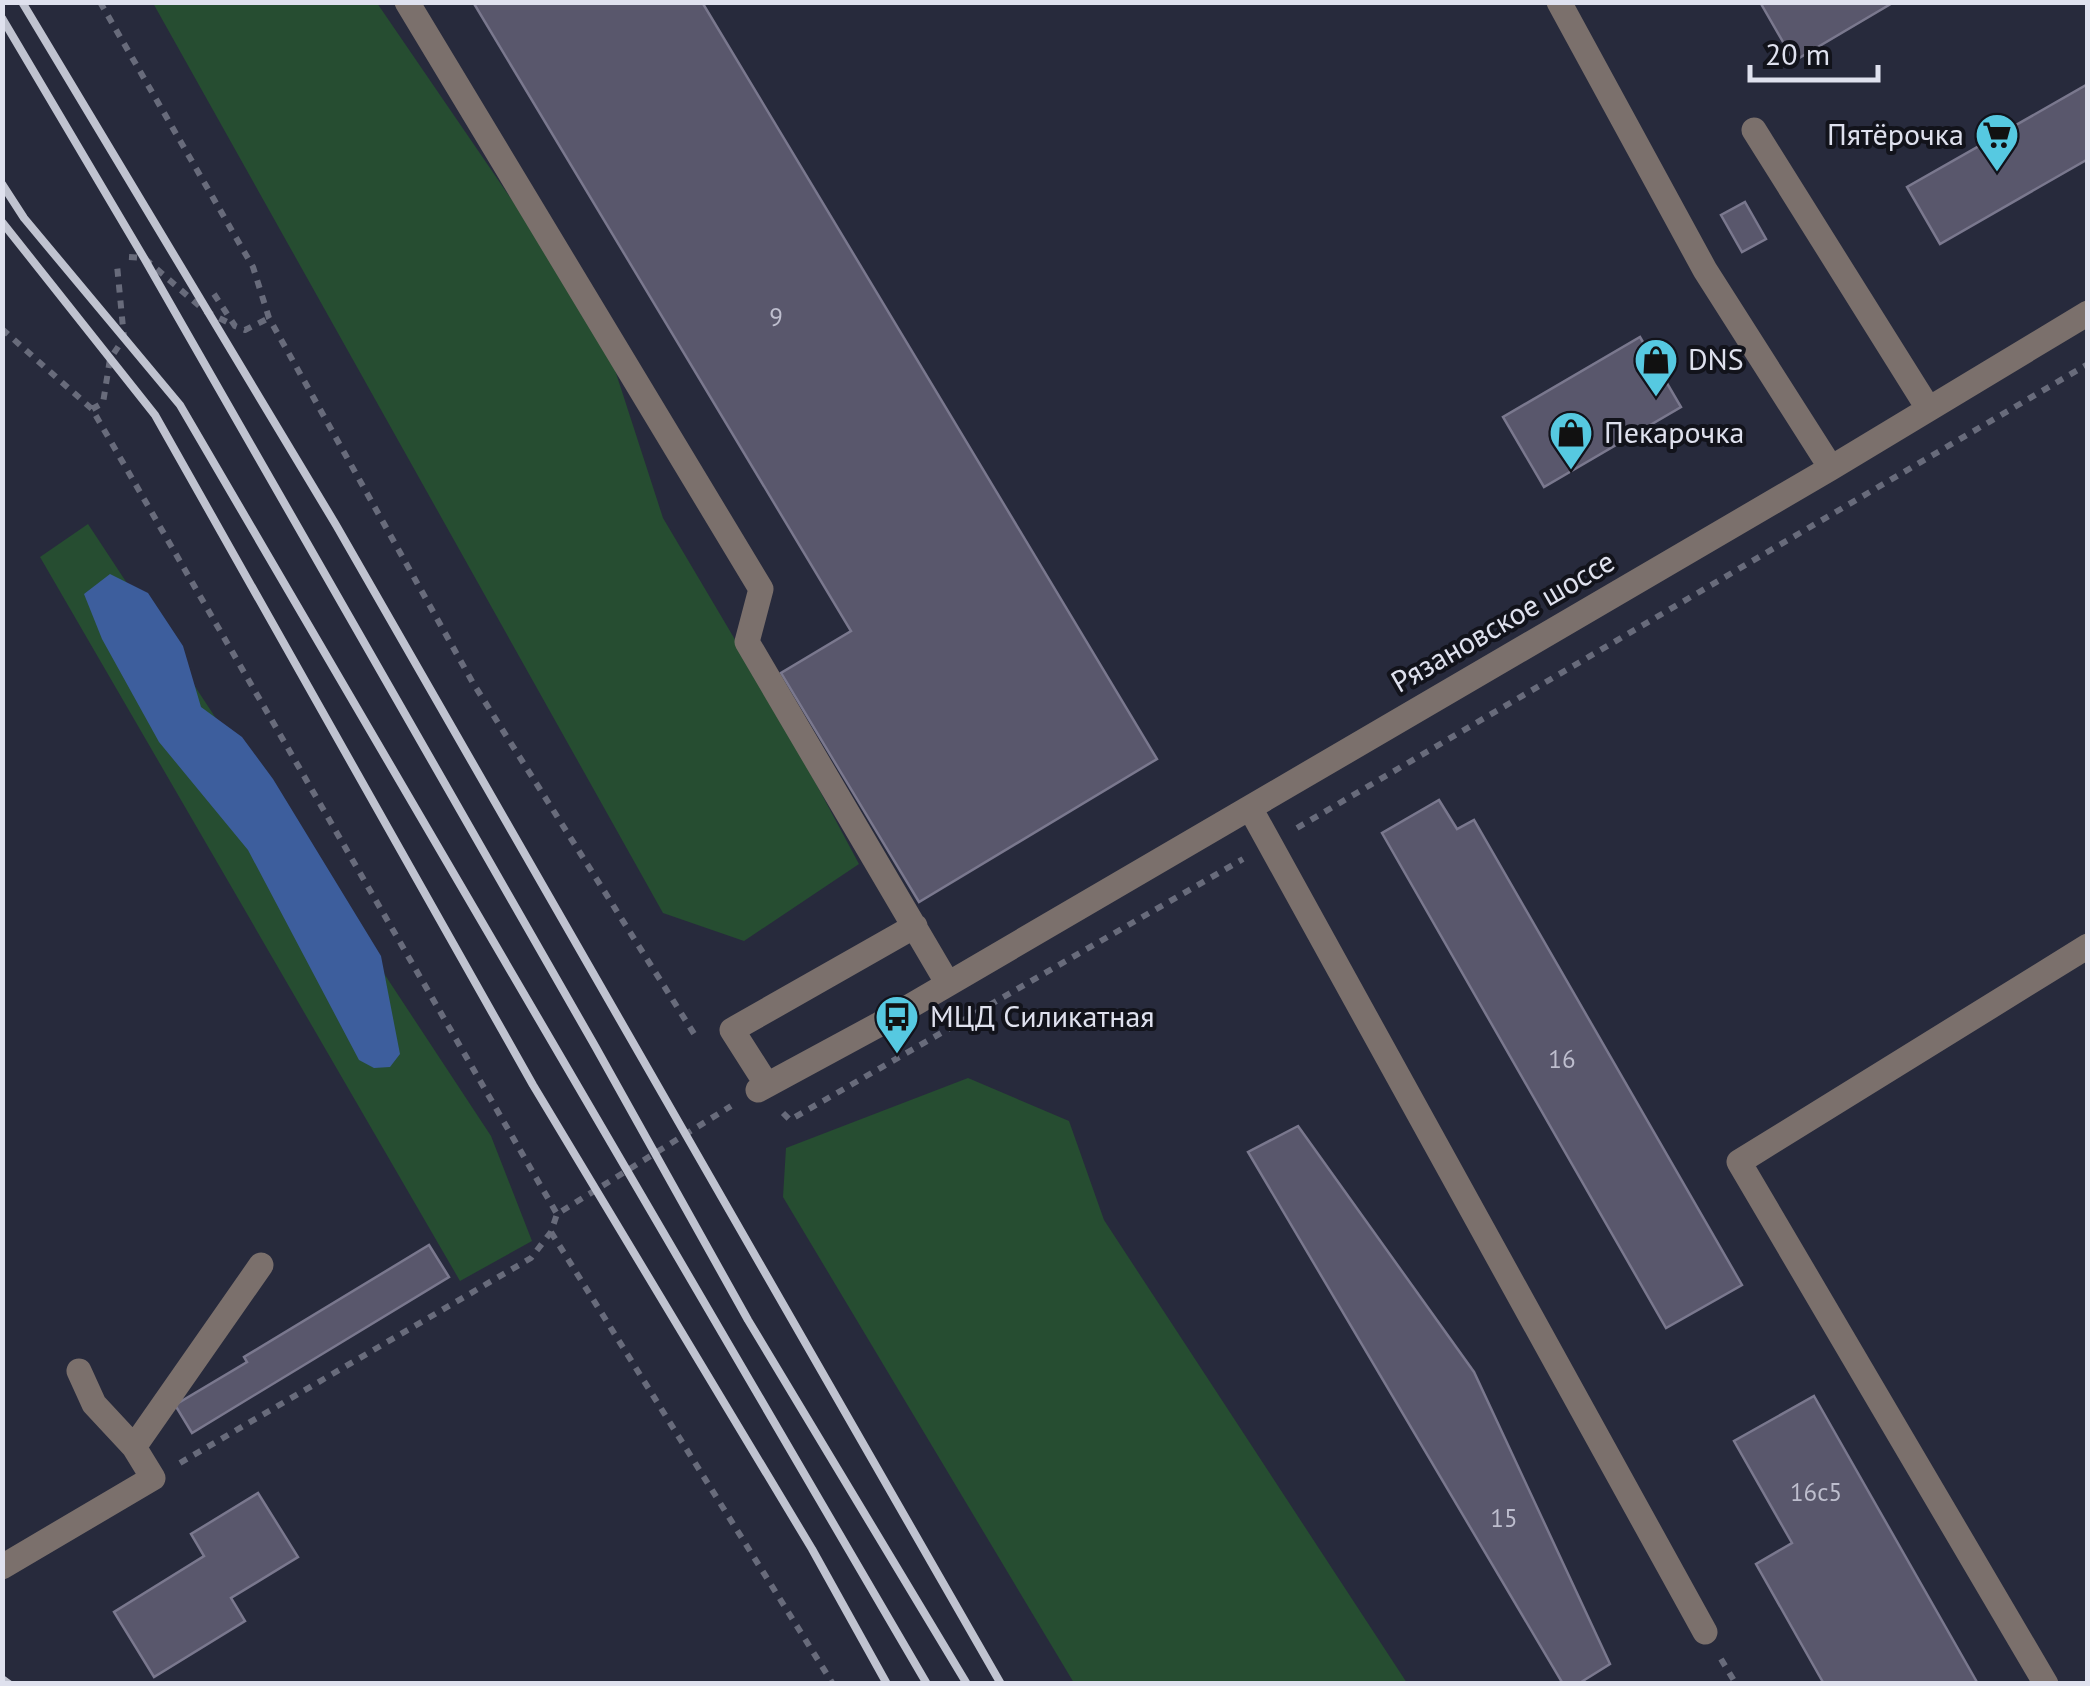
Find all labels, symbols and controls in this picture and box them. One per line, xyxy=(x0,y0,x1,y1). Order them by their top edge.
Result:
scale bar xyxy=(1750,20,1878,82)
text: 20 m xyxy=(1765,34,1830,73)
supermarket icon: Пятёрочка xyxy=(1974,112,2020,173)
place label: Пятёрочка xyxy=(1827,114,1964,153)
house number: 9 xyxy=(769,301,783,333)
shop icon: DNS xyxy=(1633,337,1679,398)
place label: DNS xyxy=(1688,339,1744,378)
shop icon: Пекарочка xyxy=(1548,410,1594,471)
place label: Пекарочка xyxy=(1604,412,1744,451)
street label: Рязановское шоссе xyxy=(1383,541,1621,701)
bus stop icon: МЦД Силикатная xyxy=(874,994,920,1055)
place label: МЦД Силикатная xyxy=(930,996,1155,1035)
house number: 16 xyxy=(1548,1043,1576,1075)
house number: 16с5 xyxy=(1790,1476,1842,1508)
house number: 15 xyxy=(1490,1502,1518,1534)

